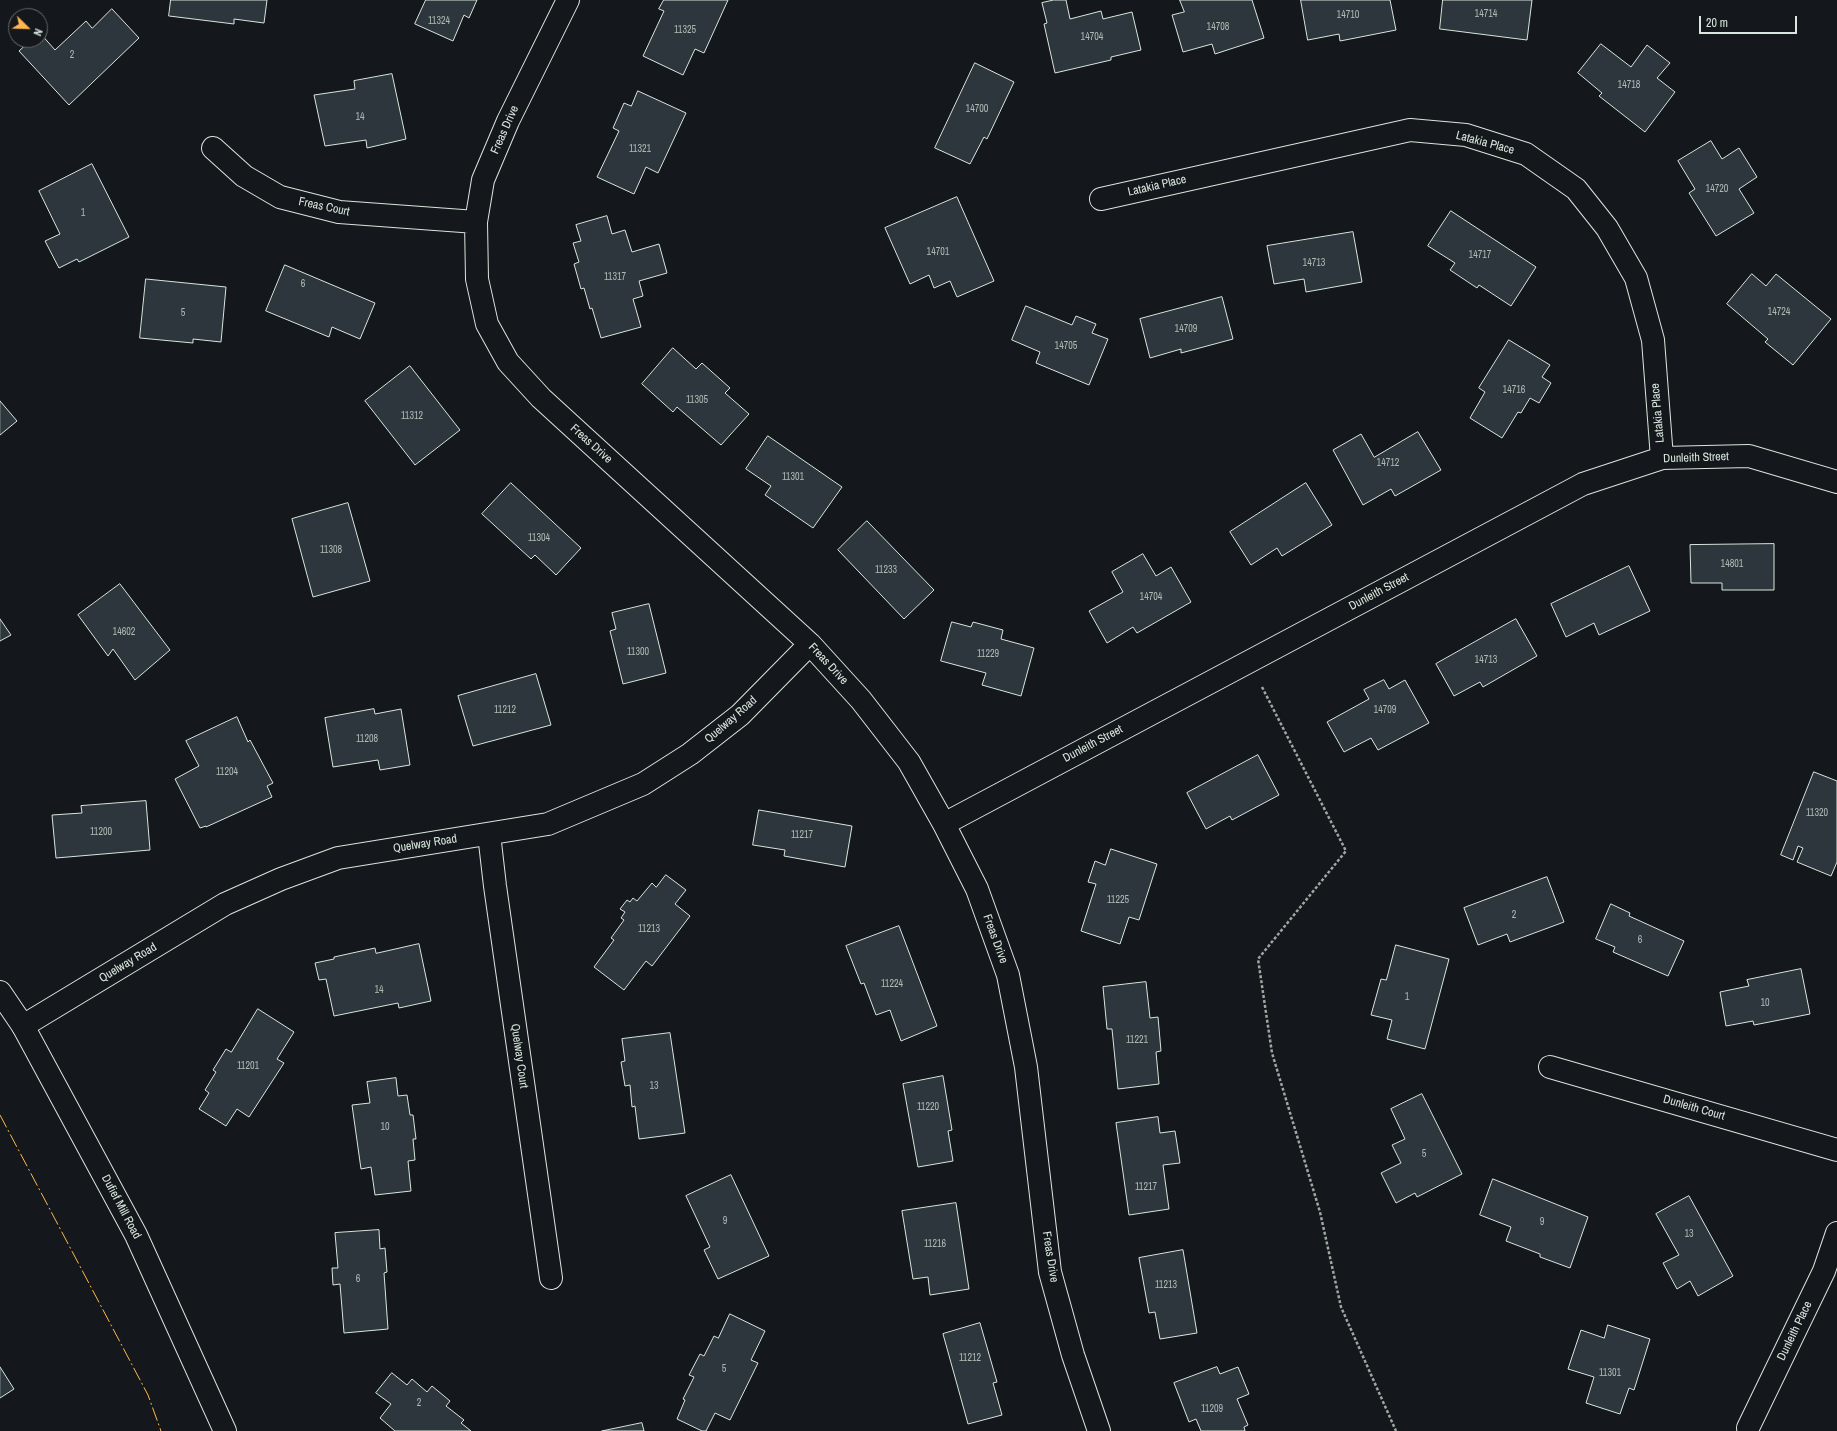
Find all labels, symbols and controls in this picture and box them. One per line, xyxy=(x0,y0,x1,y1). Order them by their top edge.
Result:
north arrow xyxy=(8,8,48,48)
house number: 14714 xyxy=(1475,8,1497,20)
scale bar xyxy=(1701,8,1799,34)
house number: 14710 xyxy=(1337,9,1359,21)
house number: 11324 xyxy=(428,15,450,27)
text: 20 m xyxy=(1706,15,1728,31)
house number: 14708 xyxy=(1207,21,1229,33)
house number: 11325 xyxy=(674,24,696,36)
text: N xyxy=(30,27,46,38)
house number: 14704 xyxy=(1081,31,1103,43)
house number: 2 xyxy=(70,49,74,61)
house number: 14718 xyxy=(1618,79,1640,91)
house number: 14700 xyxy=(966,103,988,115)
street label: Freas Drive xyxy=(488,104,522,156)
house number: 14 xyxy=(355,111,365,123)
street label: Latakia Place xyxy=(1454,128,1516,158)
house number: 11321 xyxy=(629,143,651,155)
street label: Latakia Place xyxy=(1126,172,1188,200)
house number: 14720 xyxy=(1706,183,1728,195)
street label: Freas Court xyxy=(297,195,351,219)
house number: 1 xyxy=(81,207,85,219)
house number: 14701 xyxy=(927,246,949,258)
house number: 14717 xyxy=(1469,249,1491,261)
house number: 14713 xyxy=(1303,257,1325,269)
house number: 11317 xyxy=(604,271,626,283)
house number: 6 xyxy=(301,278,305,290)
house number: 14724 xyxy=(1768,306,1790,318)
house number: 5 xyxy=(181,307,185,319)
house number: 14709 xyxy=(1175,323,1197,335)
house number: 14705 xyxy=(1055,340,1077,352)
street label: Latakia Place xyxy=(1648,383,1668,443)
house number: 14716 xyxy=(1503,384,1525,396)
house number: 11305 xyxy=(686,394,708,406)
house number: 11312 xyxy=(401,410,423,422)
street label: Freas Drive xyxy=(567,421,615,467)
street label: Dunleith Street xyxy=(1663,450,1729,466)
house number: 14712 xyxy=(1377,457,1399,469)
house number: 11301 xyxy=(782,471,804,483)
house number: 11304 xyxy=(528,532,550,544)
house number: 11308 xyxy=(320,544,342,556)
house number: 14801 xyxy=(1721,558,1743,570)
house number: 11233 xyxy=(875,564,897,576)
street label: Dunleith Street xyxy=(1347,570,1411,614)
house number: 14704 xyxy=(1140,591,1162,603)
house number: 14602 xyxy=(113,626,135,638)
street label: Freas Drive xyxy=(805,640,851,688)
house number: 11300 xyxy=(627,646,649,658)
house number: 11229 xyxy=(977,648,999,660)
house number: 14713 xyxy=(1475,654,1497,666)
street label: Quelway Road xyxy=(702,693,760,747)
house number: 11212 xyxy=(494,704,516,716)
house number: 14709 xyxy=(1374,704,1396,716)
street label: Dunleith Street xyxy=(1061,722,1125,766)
house number: 11208 xyxy=(356,733,378,745)
house number: 11204 xyxy=(216,766,238,778)
house number: 11320 xyxy=(1806,807,1828,819)
house number: 11200 xyxy=(90,826,112,838)
house number: 11217 xyxy=(791,829,813,841)
street label: Quelway Road xyxy=(392,832,458,856)
house number: 11225 xyxy=(1107,894,1129,906)
house number: 2 xyxy=(1512,909,1516,921)
street label: Freas Drive xyxy=(979,912,1011,966)
house number: 11213 xyxy=(638,923,660,935)
house number: 6 xyxy=(1638,934,1642,946)
street label: Quelway Road xyxy=(97,940,159,986)
house number: 11224 xyxy=(881,978,903,990)
house number: 14 xyxy=(374,984,384,996)
house number: 1 xyxy=(1405,991,1409,1003)
house number: 10 xyxy=(1760,997,1770,1009)
street label: Quelway Court xyxy=(507,1023,531,1089)
house number: 11221 xyxy=(1126,1034,1148,1046)
house number: 11201 xyxy=(237,1060,259,1072)
house number: 13 xyxy=(649,1080,659,1092)
street label: Dunleith Court xyxy=(1662,1092,1726,1124)
house number: 11220 xyxy=(917,1101,939,1113)
house number: 10 xyxy=(380,1121,390,1133)
house number: 5 xyxy=(1422,1148,1426,1160)
street label: Dufief Mill Road xyxy=(98,1172,144,1242)
house number: 11217 xyxy=(1135,1181,1157,1193)
house number: 9 xyxy=(723,1215,727,1227)
house number: 9 xyxy=(1540,1216,1544,1228)
house number: 13 xyxy=(1684,1228,1694,1240)
street label: Freas Drive xyxy=(1039,1230,1061,1284)
house number: 11216 xyxy=(924,1238,946,1250)
house number: 6 xyxy=(356,1273,360,1285)
house number: 11213 xyxy=(1155,1279,1177,1291)
street label: Dunleith Place xyxy=(1775,1299,1815,1363)
house number: 11212 xyxy=(959,1352,981,1364)
house number: 5 xyxy=(722,1363,726,1375)
house number: 11301 xyxy=(1599,1367,1621,1379)
house number: 2 xyxy=(417,1397,421,1409)
house number: 11209 xyxy=(1201,1403,1223,1415)

